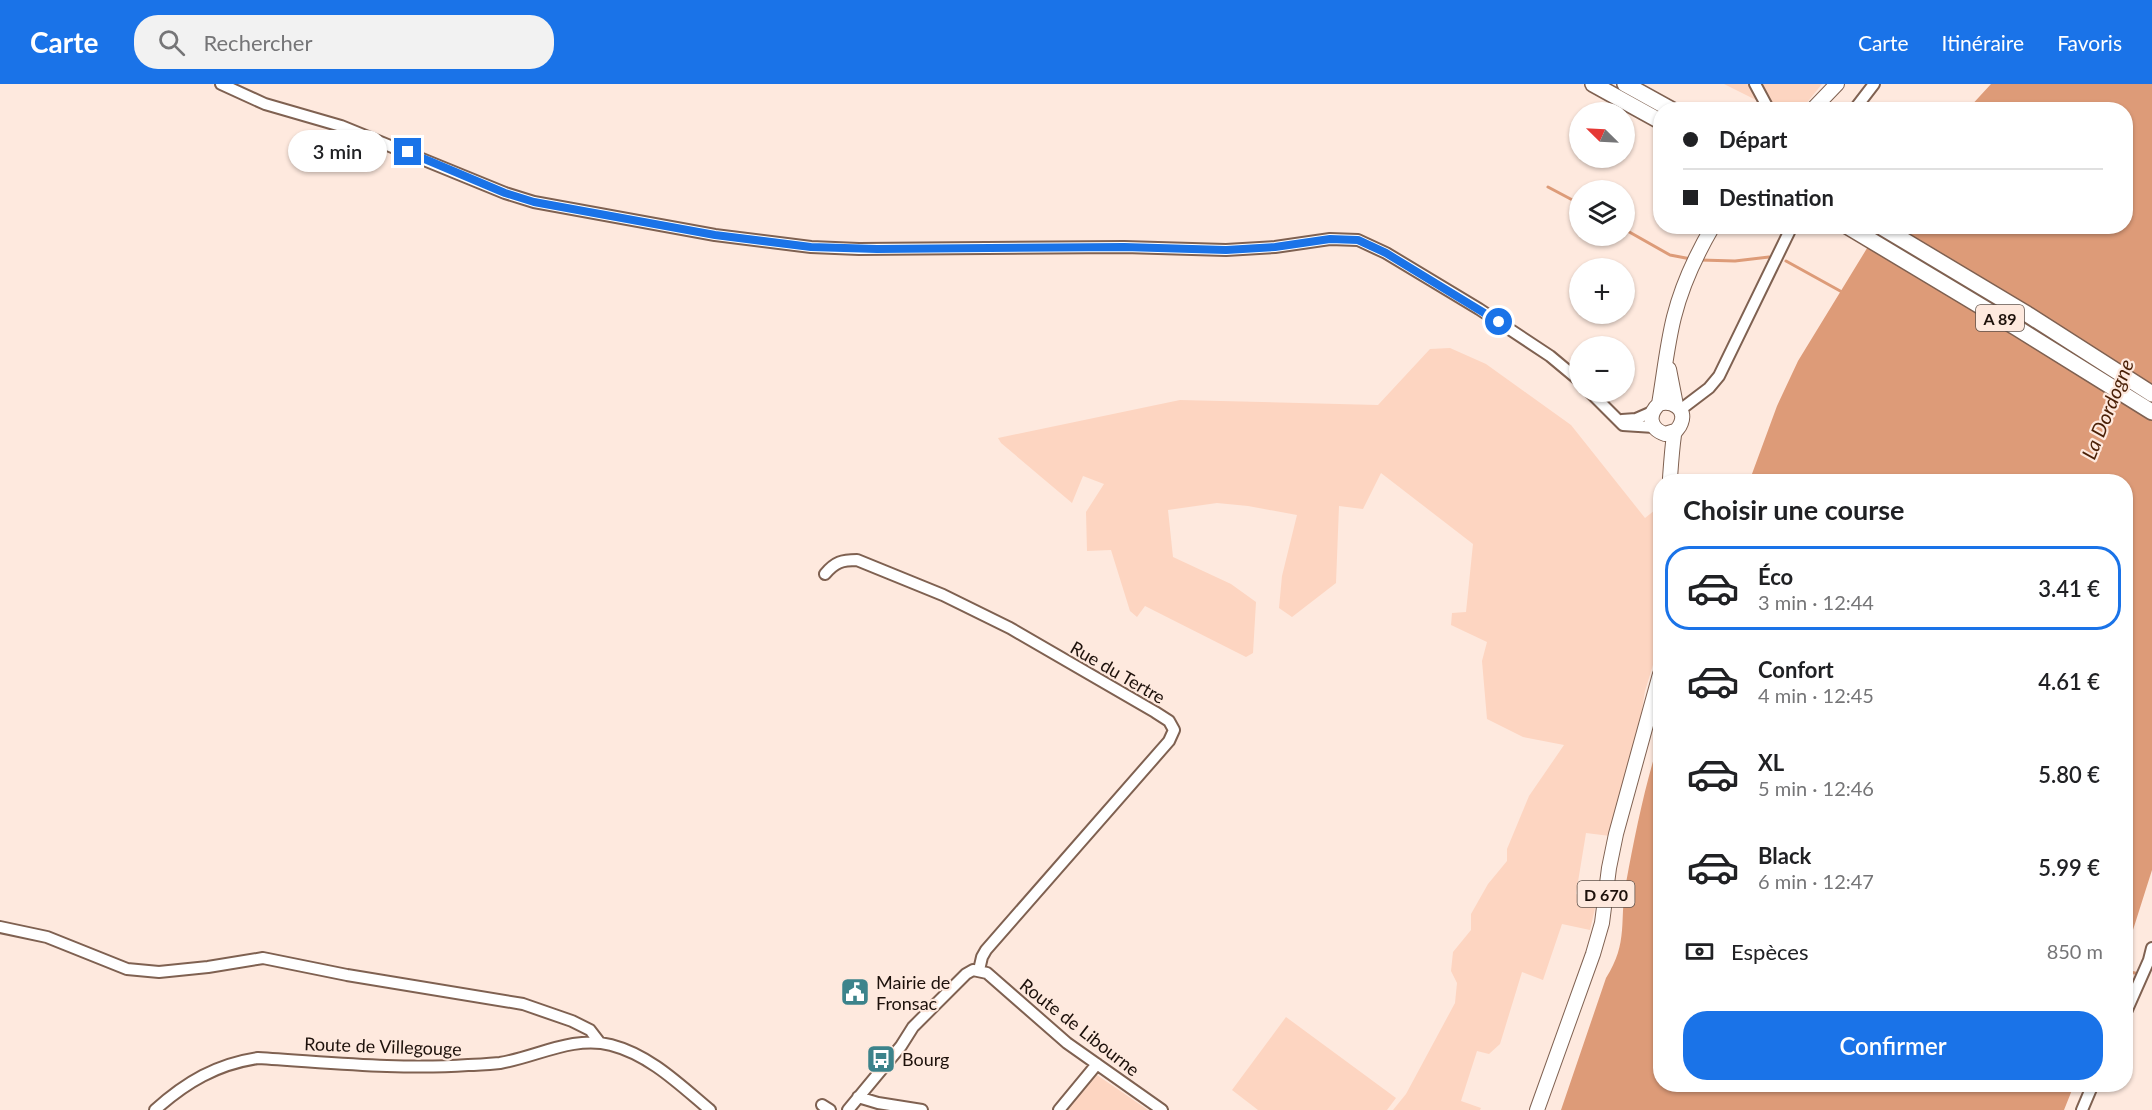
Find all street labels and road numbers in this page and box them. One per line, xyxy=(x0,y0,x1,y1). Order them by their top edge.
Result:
road number: A 89 xyxy=(1976,305,2024,331)
street label: Rue du Tertre xyxy=(1067,636,1169,708)
road number: D 670 xyxy=(1578,881,1634,907)
street label: Route de Libourne xyxy=(1016,973,1144,1081)
street label: Route de Villegouge xyxy=(304,1032,462,1060)

